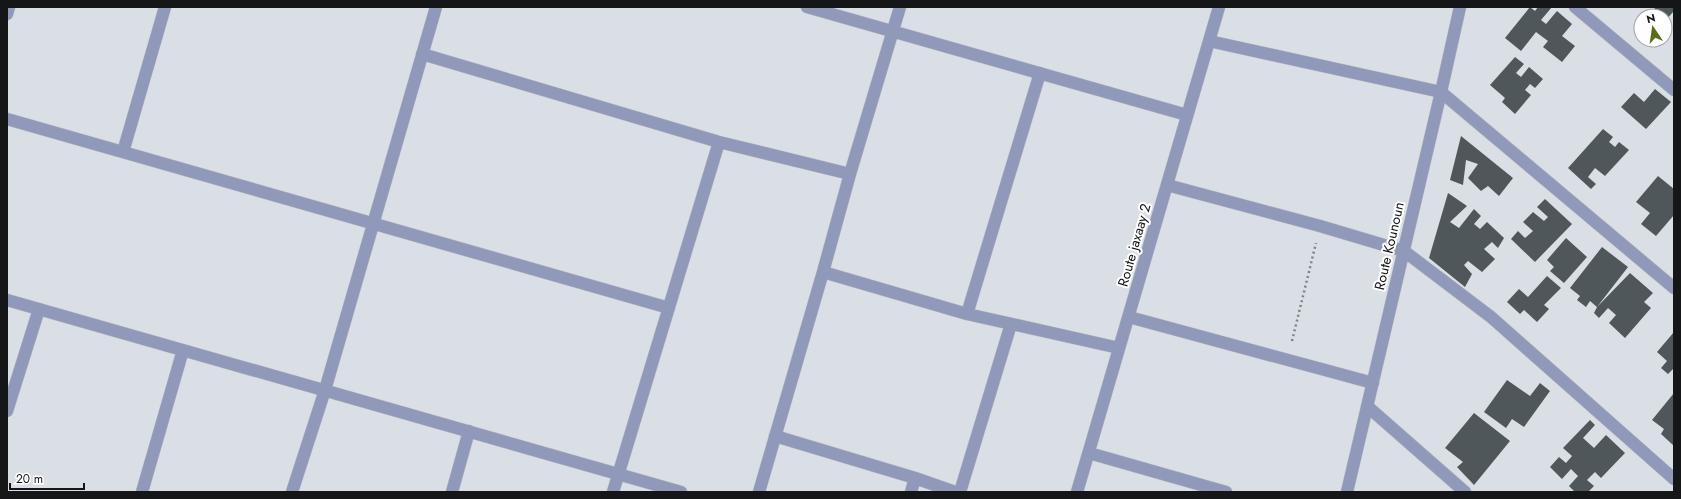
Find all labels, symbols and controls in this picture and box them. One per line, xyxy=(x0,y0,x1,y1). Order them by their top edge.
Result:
north arrow xyxy=(1633,8,1673,48)
text: N xyxy=(1645,9,1657,27)
street label: Route Kounoun xyxy=(1369,200,1409,292)
street label: Route jaxaay 2 xyxy=(1113,201,1155,289)
scale bar xyxy=(10,465,84,491)
text: 20 m xyxy=(16,470,43,488)

